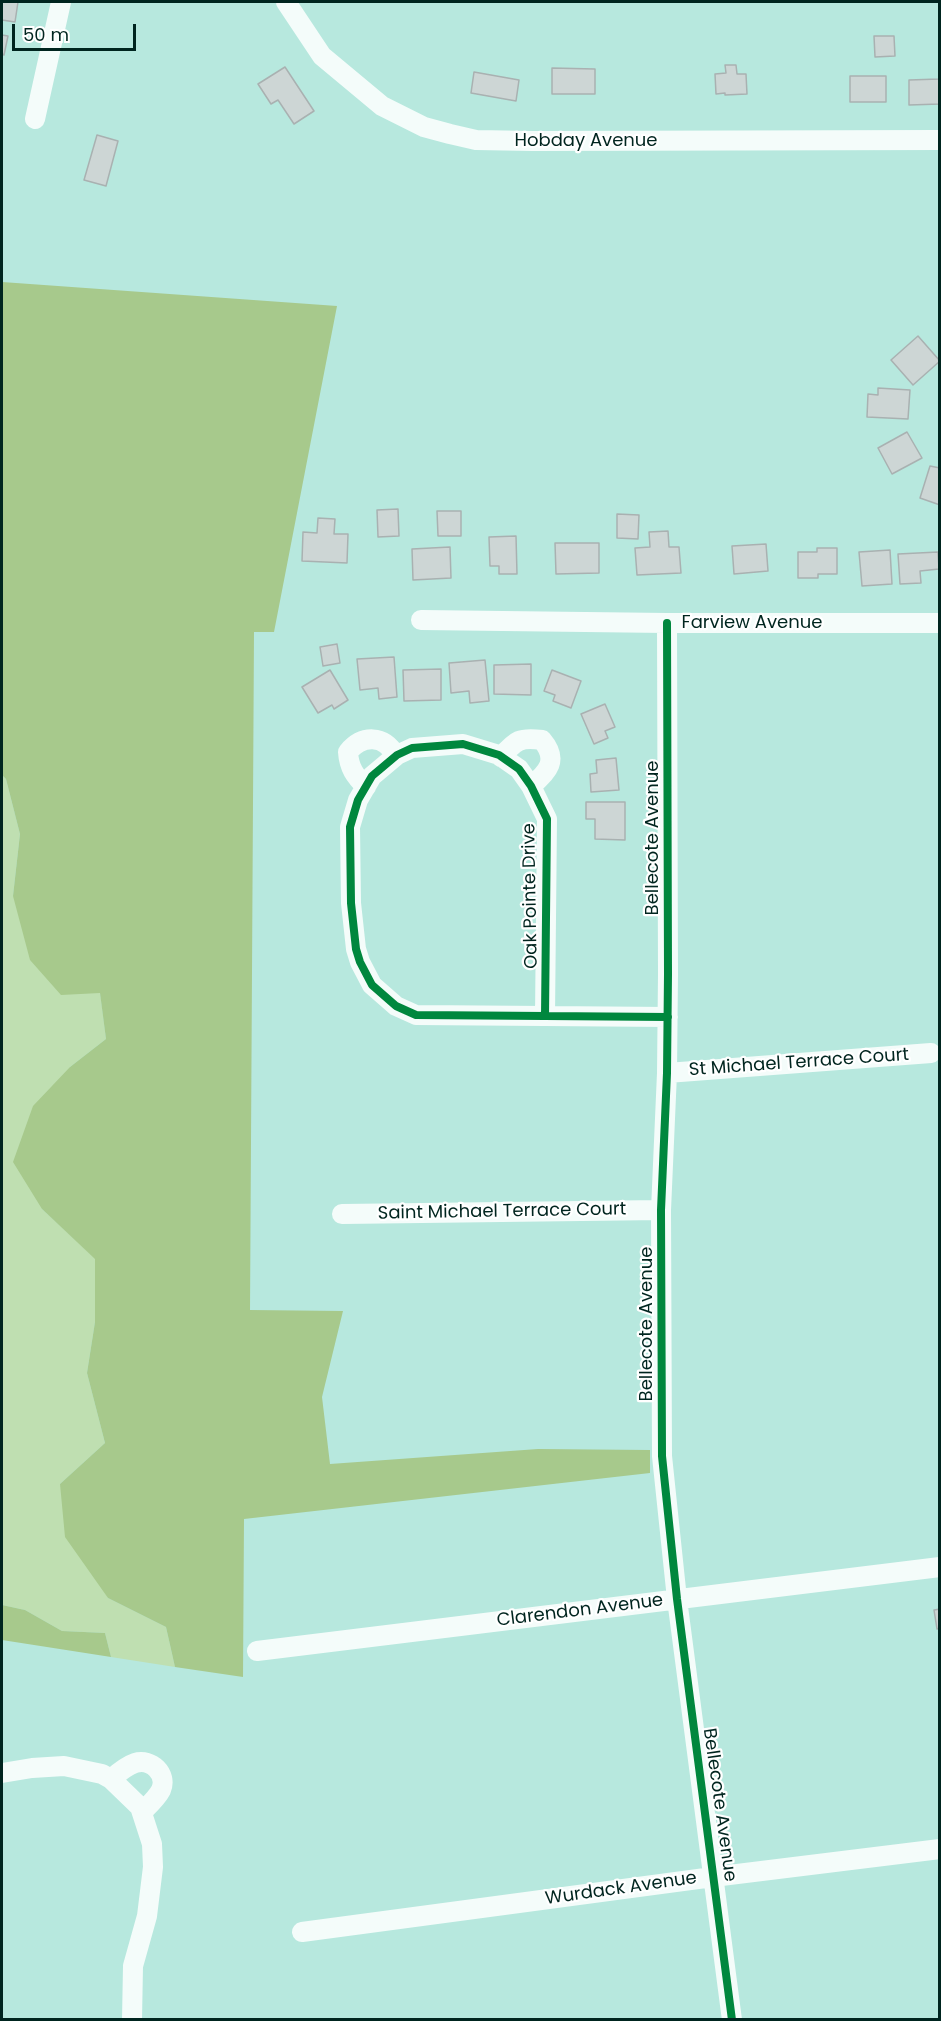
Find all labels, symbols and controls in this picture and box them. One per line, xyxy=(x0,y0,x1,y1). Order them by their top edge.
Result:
scale bar xyxy=(15,12,140,50)
text: 50 m xyxy=(23,22,69,47)
street label: Hobday Avenue xyxy=(514,130,658,152)
street label: Farview Avenue xyxy=(682,612,822,634)
street label: Bellecote Avenue xyxy=(642,761,664,915)
street label: Oak Pointe Drive xyxy=(519,823,543,969)
street label: St Michael Terrace Court xyxy=(688,1045,910,1081)
street label: Saint Michael Terrace Court xyxy=(378,1199,626,1225)
street label: Bellecote Avenue xyxy=(636,1247,658,1401)
street label: Clarendon Avenue xyxy=(496,1590,664,1632)
street label: Bellecote Avenue xyxy=(698,1727,740,1883)
street label: Wurdack Avenue xyxy=(544,1868,698,1910)

